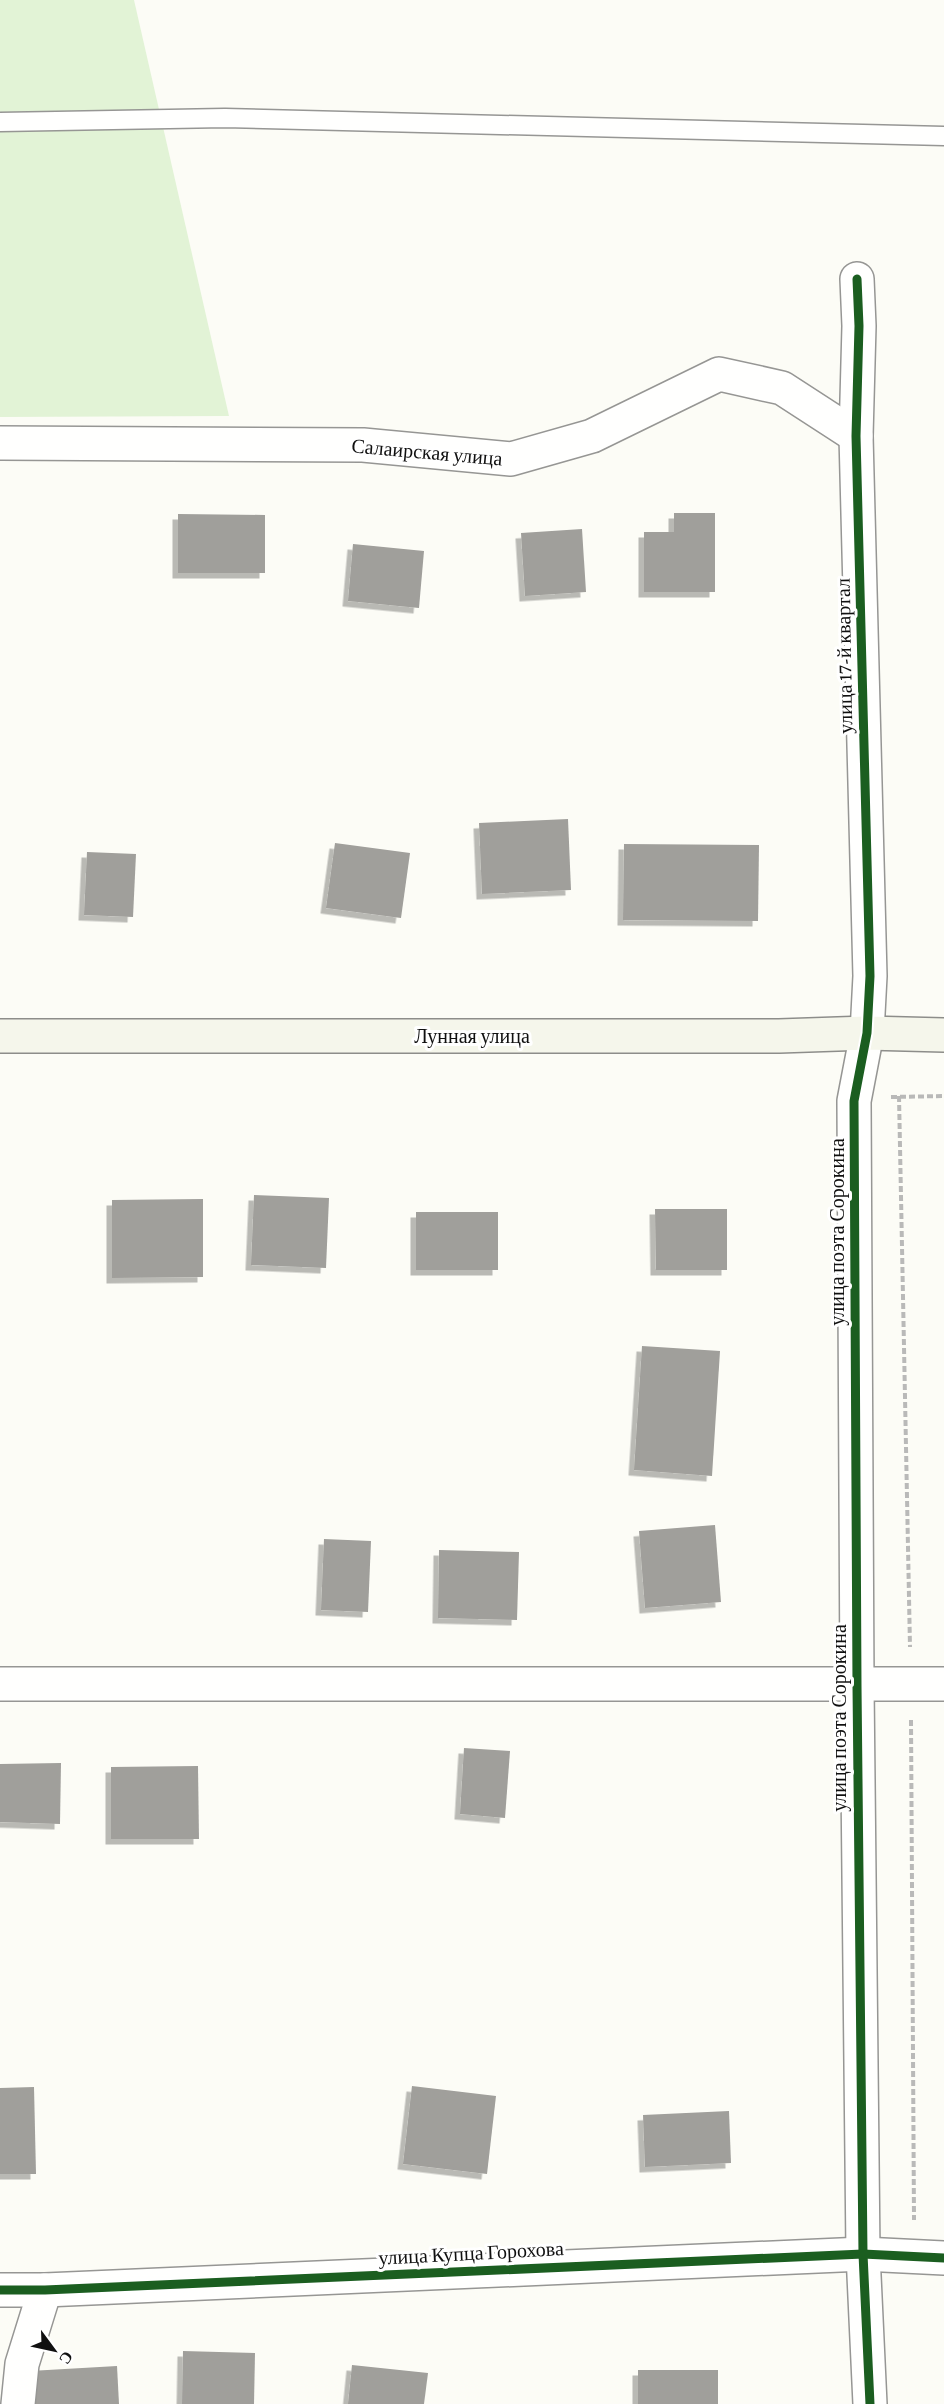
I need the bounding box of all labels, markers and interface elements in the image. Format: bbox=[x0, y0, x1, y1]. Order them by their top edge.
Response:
street label: Салаирская улица bbox=[351, 434, 504, 471]
street label: улица 17-й квартал bbox=[832, 578, 857, 734]
street label: Лунная улица bbox=[414, 1025, 530, 1048]
street label: улица поэта Сорокина bbox=[826, 1138, 849, 1326]
street label: улица поэта Сорокина bbox=[828, 1624, 851, 1812]
street label: улица Купца Горохова bbox=[378, 2237, 564, 2270]
north arrow bbox=[24, 2320, 84, 2380]
text: С bbox=[56, 2348, 76, 2367]

